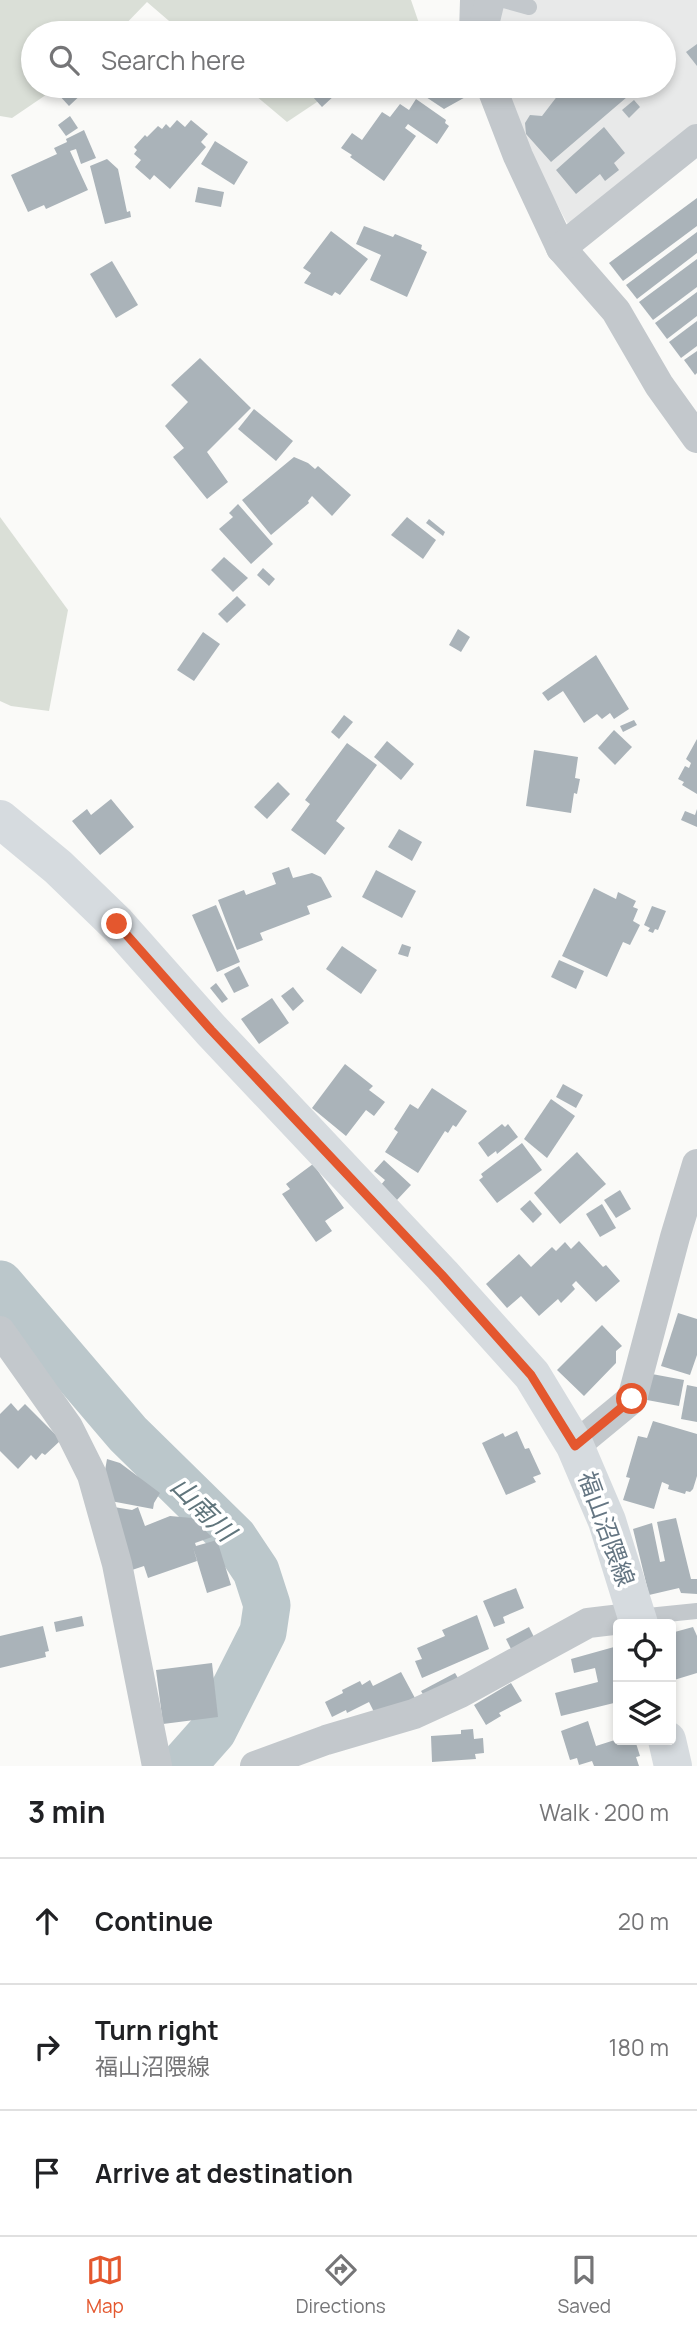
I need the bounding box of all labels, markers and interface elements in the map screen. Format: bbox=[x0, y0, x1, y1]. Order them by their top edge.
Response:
search box bbox=[21, 21, 676, 98]
icon: search bbox=[45, 41, 83, 79]
text: Search here bbox=[101, 42, 246, 78]
route end bbox=[101, 908, 132, 939]
route start bbox=[616, 1383, 647, 1414]
street label: 福山沼隈線 bbox=[571, 1466, 643, 1591]
water label: 山南川 bbox=[163, 1468, 246, 1551]
map controls bbox=[613, 1619, 676, 1745]
button: locate bbox=[613, 1619, 676, 1682]
button: layers bbox=[613, 1682, 676, 1745]
text: 3 min bbox=[28, 1791, 106, 1832]
text: Walk · 200 m bbox=[539, 1796, 669, 1828]
icon: ahead bbox=[28, 1902, 66, 1940]
text: Continue bbox=[95, 1903, 213, 1939]
text: 20 m bbox=[618, 1905, 669, 1937]
text: Turn right bbox=[95, 2012, 219, 2048]
icon: right bbox=[28, 2028, 66, 2066]
text: 180 m bbox=[609, 2031, 669, 2063]
text: 福山沼隈線 bbox=[95, 2050, 210, 2082]
icon: arrive bbox=[28, 2154, 66, 2192]
text: Arrive at destination bbox=[95, 2155, 353, 2191]
tab: Map bbox=[86, 2251, 124, 2319]
tab: Directions bbox=[296, 2251, 386, 2319]
tab: Saved bbox=[558, 2251, 611, 2319]

